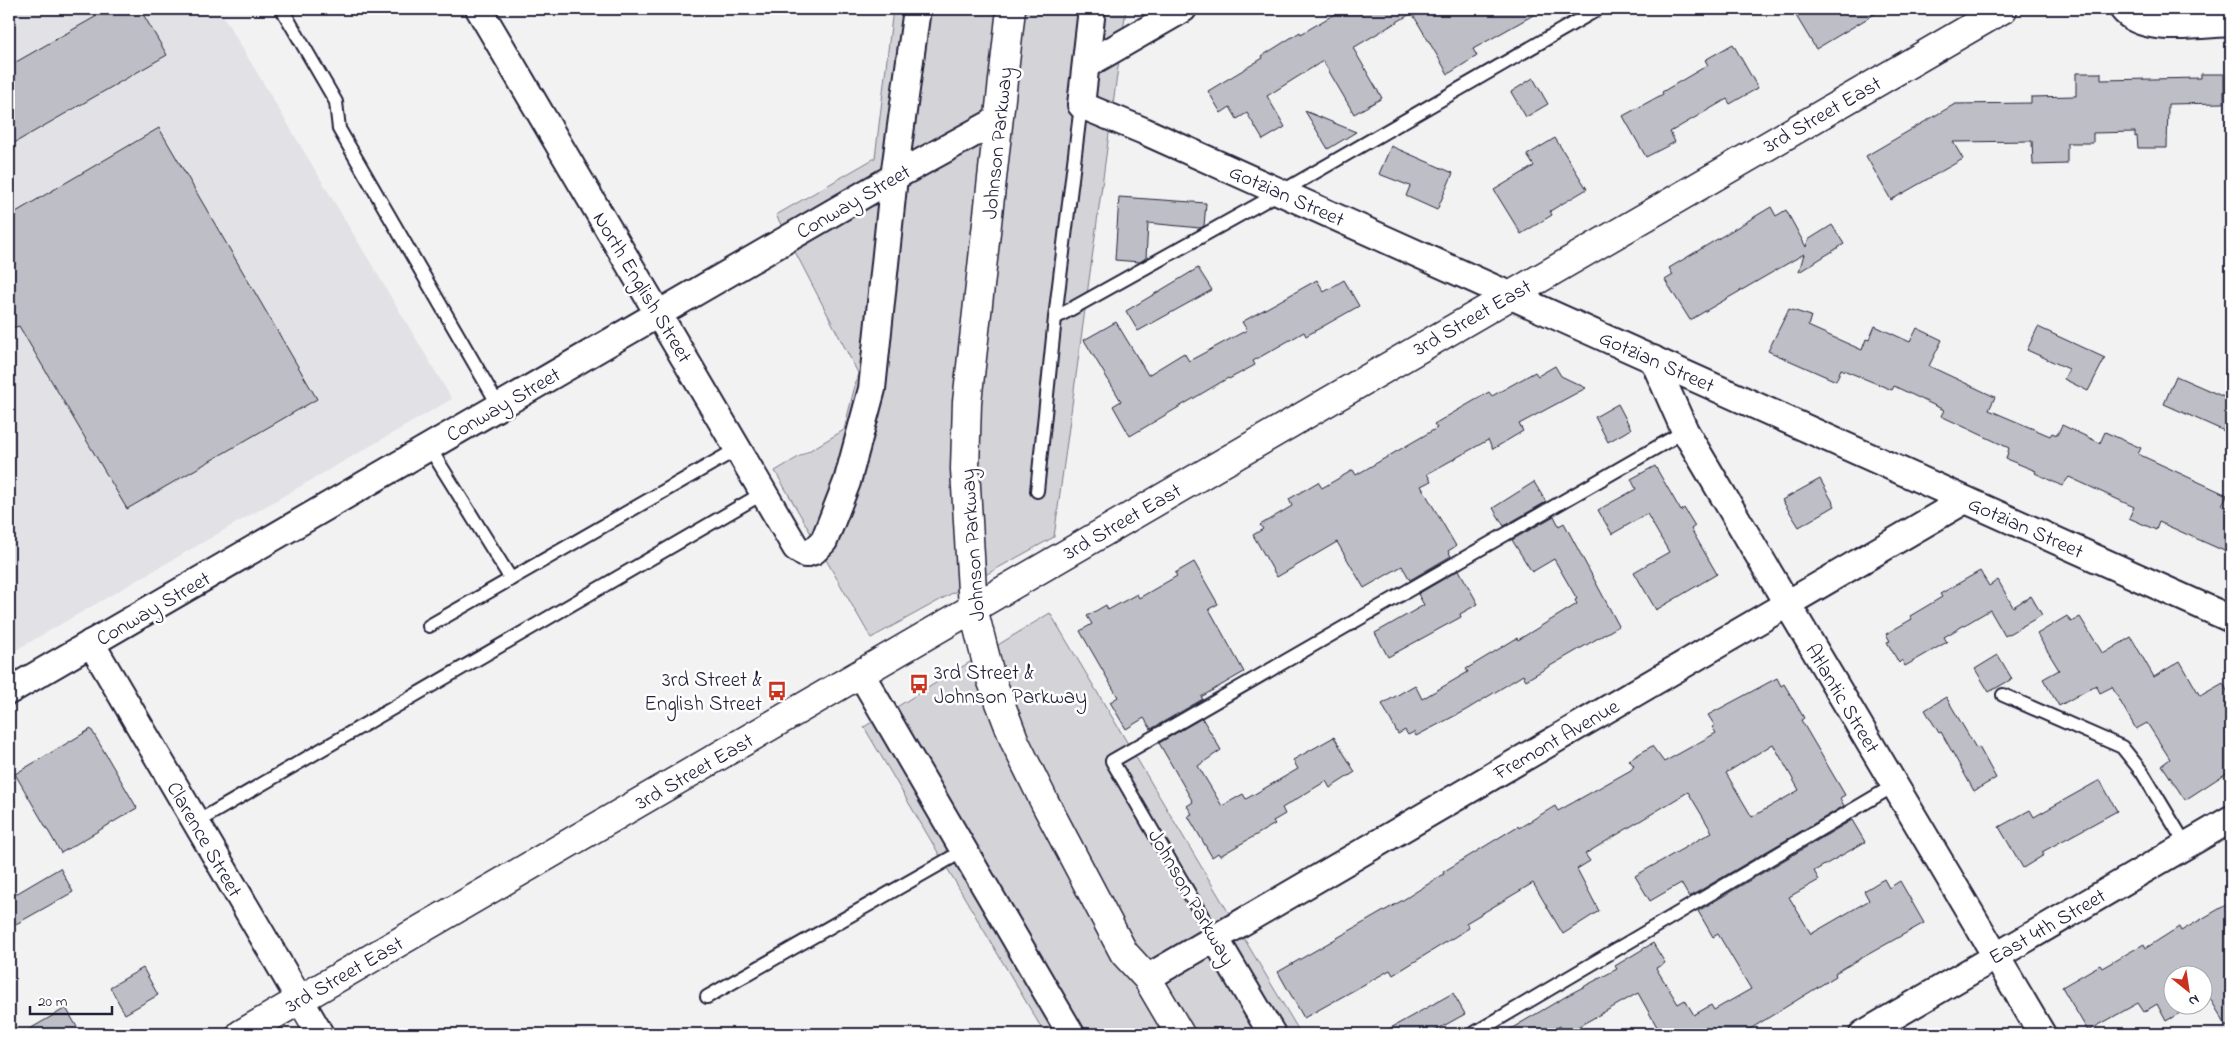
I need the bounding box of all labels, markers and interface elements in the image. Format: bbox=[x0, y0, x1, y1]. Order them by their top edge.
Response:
street label: Johnson Parkway bbox=[976, 66, 1024, 221]
street label: 3rd Street East bbox=[1758, 70, 1888, 162]
street label: Conway Street bbox=[791, 158, 918, 249]
street label: Gotzian Street bbox=[1224, 158, 1349, 236]
street label: North English Street bbox=[582, 207, 698, 370]
street label: 3rd Street East bbox=[1408, 273, 1538, 365]
street label: Gotzian Street bbox=[1594, 324, 1719, 402]
street label: Conway Street bbox=[441, 361, 568, 452]
street label: Johnson Parkway bbox=[954, 467, 996, 622]
street label: 3rd Street East bbox=[1058, 477, 1188, 569]
street label: Gotzian Street bbox=[1963, 490, 2088, 568]
street label: Conway Street bbox=[91, 565, 218, 656]
street label: Atlantic Street bbox=[1797, 638, 1886, 760]
place label: 3rd Street & Johnson Parkway bbox=[934, 659, 1087, 715]
place label: 3rd Street & English Street bbox=[644, 666, 762, 722]
bus stop icon: 3rd Street & Johnson Parkway bbox=[908, 673, 930, 695]
bus stop icon: 3rd Street & English Street bbox=[766, 680, 788, 702]
street label: Fremont Avenue bbox=[1488, 692, 1626, 789]
street label: 3rd Street East bbox=[630, 727, 760, 819]
street label: Clarence Street bbox=[158, 776, 249, 904]
street label: Johnson Parkway bbox=[1137, 824, 1241, 973]
street label: East 4th Street bbox=[1984, 882, 2112, 973]
street label: 3rd Street East bbox=[280, 930, 410, 1022]
north arrow bbox=[2162, 966, 2212, 1016]
scale bar bbox=[30, 983, 112, 1015]
text: N bbox=[2184, 989, 2203, 1011]
text: 20 m bbox=[38, 991, 68, 1013]

